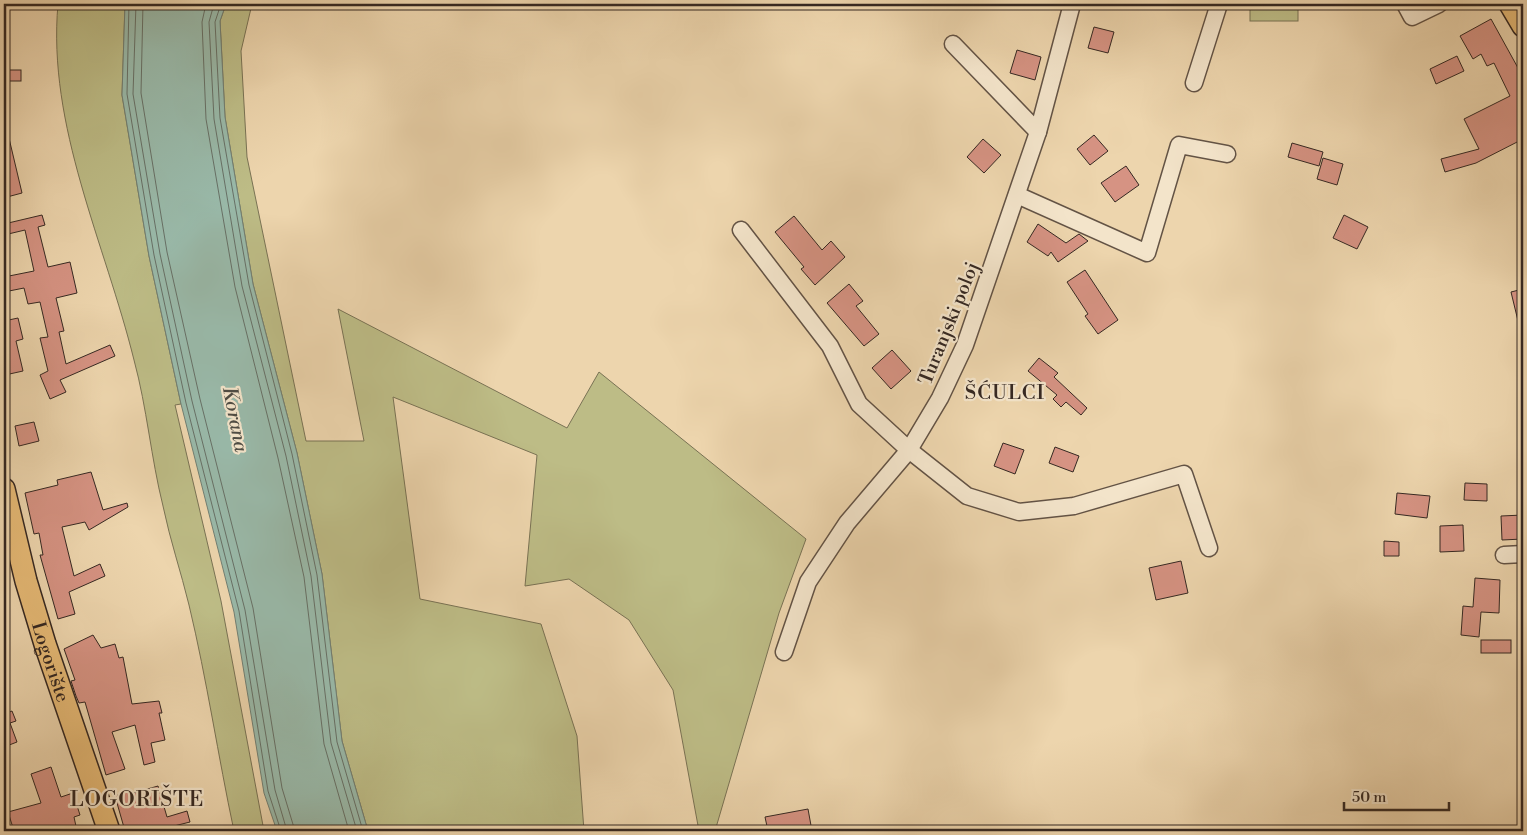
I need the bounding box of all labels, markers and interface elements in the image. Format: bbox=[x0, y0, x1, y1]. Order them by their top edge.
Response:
street label: Turanjski poloj bbox=[913, 258, 985, 388]
district label: ŠĆULCI bbox=[965, 380, 1045, 406]
water label: Korana bbox=[216, 384, 253, 455]
street label: Logorište bbox=[26, 619, 75, 705]
scale bar bbox=[1344, 780, 1450, 812]
district label: LOGORIŠTE bbox=[70, 784, 204, 813]
text: 50 m bbox=[1352, 788, 1386, 807]

